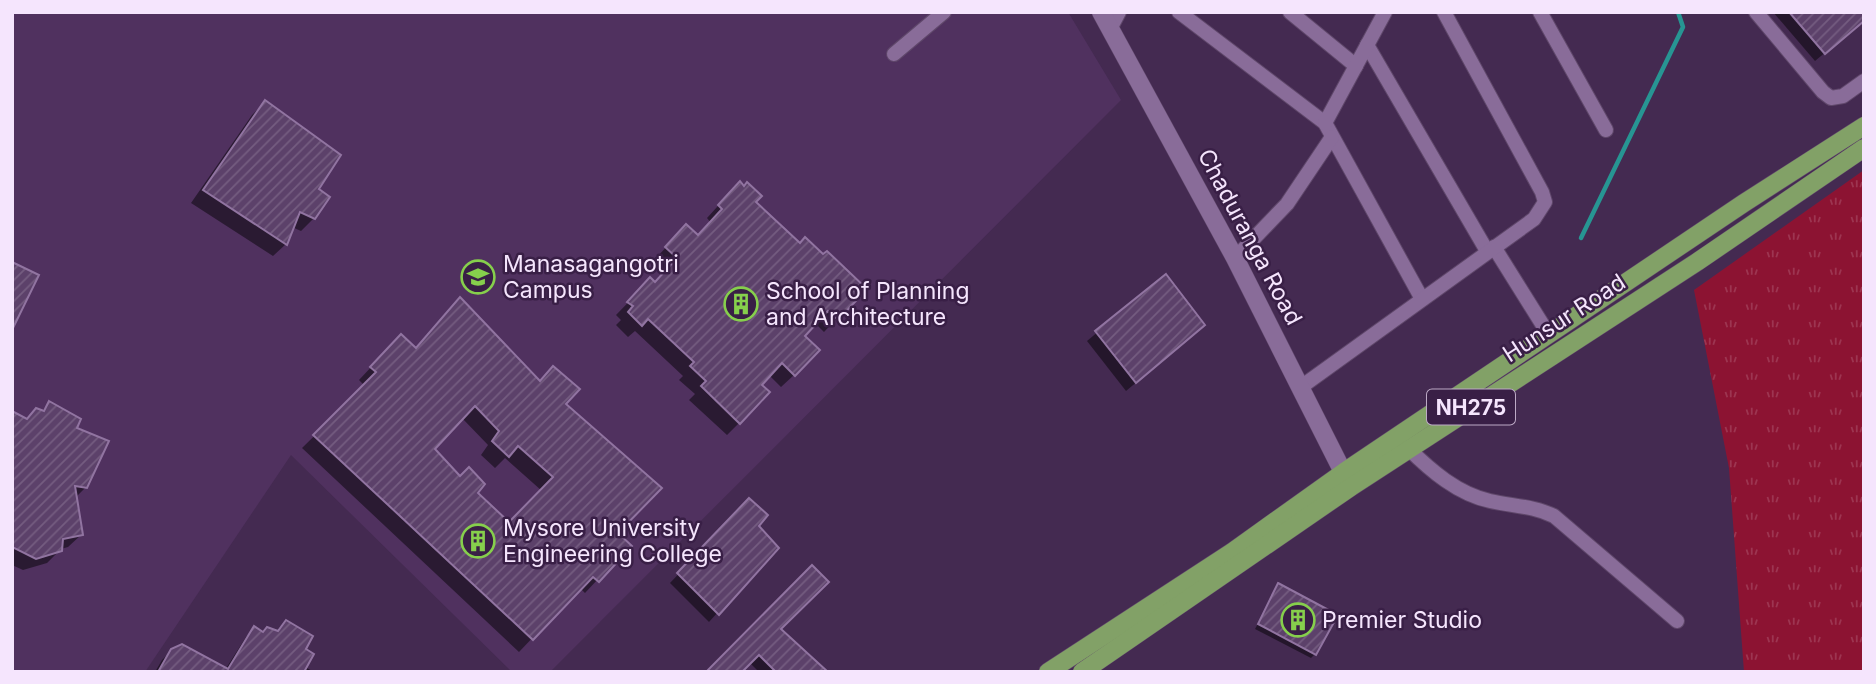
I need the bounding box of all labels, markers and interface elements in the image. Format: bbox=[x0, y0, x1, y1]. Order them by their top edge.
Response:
street label: Chaduranga Road bbox=[1192, 144, 1308, 330]
place label: Manasagangotri Campus bbox=[503, 250, 679, 304]
school or university icon: Manasagangotri Campus bbox=[459, 258, 497, 296]
street label: Hunsur Road bbox=[1497, 268, 1631, 368]
place label: School of Planning and Architecture bbox=[766, 277, 970, 331]
building icon: School of Planning and Architecture bbox=[722, 285, 760, 323]
road number: NH275 bbox=[1427, 390, 1515, 424]
place label: Mysore University Engineering College bbox=[503, 514, 722, 568]
building icon: Mysore University Engineering College bbox=[459, 522, 497, 560]
building icon: Premier Studio bbox=[1279, 601, 1317, 639]
place label: Premier Studio bbox=[1322, 606, 1482, 634]

